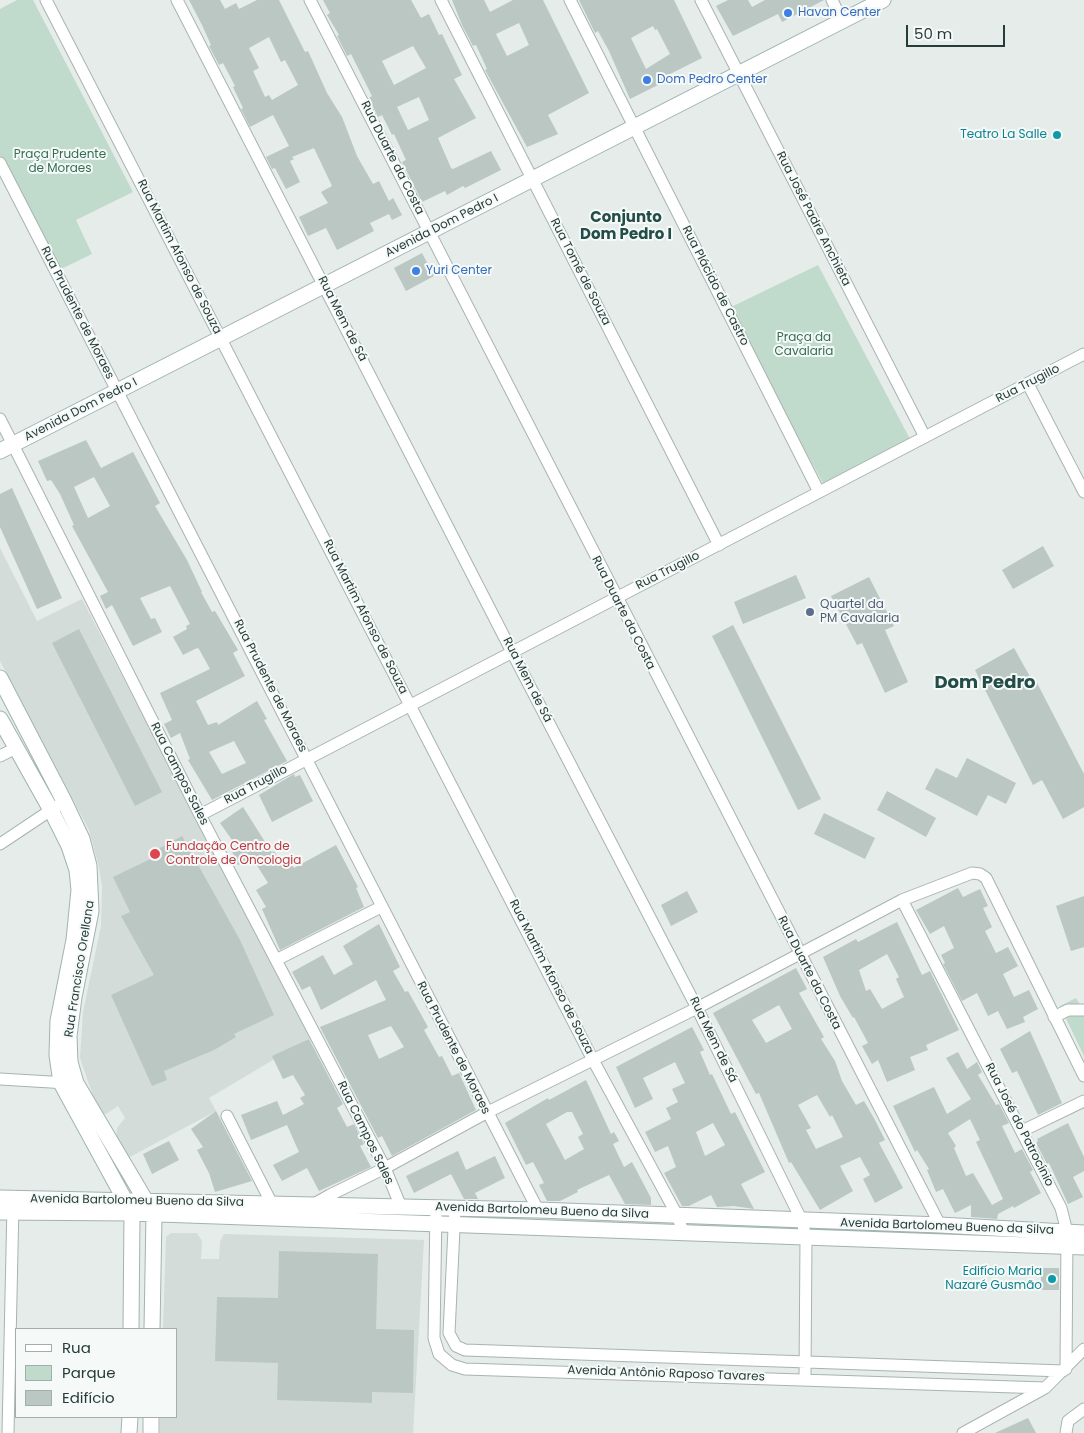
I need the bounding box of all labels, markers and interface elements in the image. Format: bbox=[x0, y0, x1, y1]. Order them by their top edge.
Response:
place label: Havan Center bbox=[798, 6, 881, 20]
marker: Havan Center bbox=[782, 7, 794, 19]
scale bar bbox=[909, 15, 1008, 47]
text: 50 m bbox=[914, 23, 952, 44]
place label: Dom Pedro Center bbox=[657, 73, 767, 87]
marker: Dom Pedro Center bbox=[641, 74, 653, 86]
street label: Rua Duarte da Costa bbox=[357, 99, 427, 217]
place label: Teatro La Salle bbox=[960, 128, 1047, 142]
marker: Teatro La Salle bbox=[1051, 129, 1063, 141]
park label: Praça Prudente de Moraes bbox=[14, 148, 106, 176]
street label: Rua José Padre Anchieta bbox=[773, 149, 853, 289]
street label: Rua Martim Afonso de Souza bbox=[134, 177, 224, 337]
street label: Avenida Dom Pedro I bbox=[383, 191, 501, 261]
district label: Conjunto Dom Pedro I bbox=[580, 209, 672, 244]
street label: Rua Tomé de Souza bbox=[547, 216, 613, 328]
street label: Rua Plácido de Castro bbox=[679, 224, 751, 348]
street label: Rua Prudente de Moraes bbox=[37, 244, 117, 382]
place label: Yuri Center bbox=[426, 264, 492, 278]
marker: Yuri Center bbox=[410, 265, 422, 277]
street label: Rua Mem de Sá bbox=[314, 274, 370, 364]
park label: Praça da Cavalaria bbox=[775, 331, 833, 359]
street label: Rua Trugillo bbox=[994, 362, 1062, 406]
street label: Avenida Dom Pedro I bbox=[22, 375, 140, 445]
street label: Rua Martim Afonso de Souza bbox=[320, 537, 410, 697]
street label: Rua Trugillo bbox=[634, 549, 702, 593]
street label: Rua Duarte da Costa bbox=[588, 554, 658, 672]
place label: Quartel da PM Cavalaria bbox=[820, 598, 899, 626]
marker: Quartel da PM Cavalaria bbox=[804, 606, 816, 618]
street label: Rua Prudente de Moraes bbox=[230, 617, 310, 755]
street label: Rua Mem de Sá bbox=[499, 635, 555, 725]
district label: Dom Pedro bbox=[934, 672, 1036, 694]
street label: Rua Campos Sales bbox=[147, 720, 211, 828]
street label: Rua Trugillo bbox=[222, 762, 290, 808]
place label: Fundação Centro de Controle de Oncologia bbox=[166, 840, 301, 868]
marker: Fundação Centro de Controle de Oncologia bbox=[148, 847, 162, 861]
street label: Rua Martim Afonso de Souza bbox=[506, 897, 596, 1057]
street label: Rua Francisco Orellana bbox=[62, 900, 98, 1038]
street label: Rua Duarte da Costa bbox=[774, 914, 844, 1032]
street label: Rua Prudente de Moraes bbox=[413, 979, 493, 1117]
street label: Rua Mem de Sá bbox=[686, 995, 740, 1085]
street label: Rua José do Patrocínio bbox=[982, 1061, 1056, 1189]
street label: Rua Campos Sales bbox=[334, 1079, 396, 1187]
street label: Avenida Bartolomeu Bueno da Silva bbox=[30, 1192, 244, 1210]
street label: Avenida Bartolomeu Bueno da Silva bbox=[435, 1200, 649, 1222]
street label: Avenida Bartolomeu Bueno da Silva bbox=[840, 1216, 1054, 1238]
place label: Edifício Maria Nazaré Gusmão bbox=[945, 1265, 1042, 1293]
marker: Edifício Maria Nazaré Gusmão bbox=[1046, 1273, 1058, 1285]
legend bbox=[15, 1328, 178, 1418]
text: Rua bbox=[62, 1337, 91, 1358]
text: Parque bbox=[62, 1362, 115, 1383]
street label: Avenida Antônio Raposo Tavares bbox=[567, 1363, 765, 1385]
text: Edifício bbox=[62, 1387, 115, 1408]

